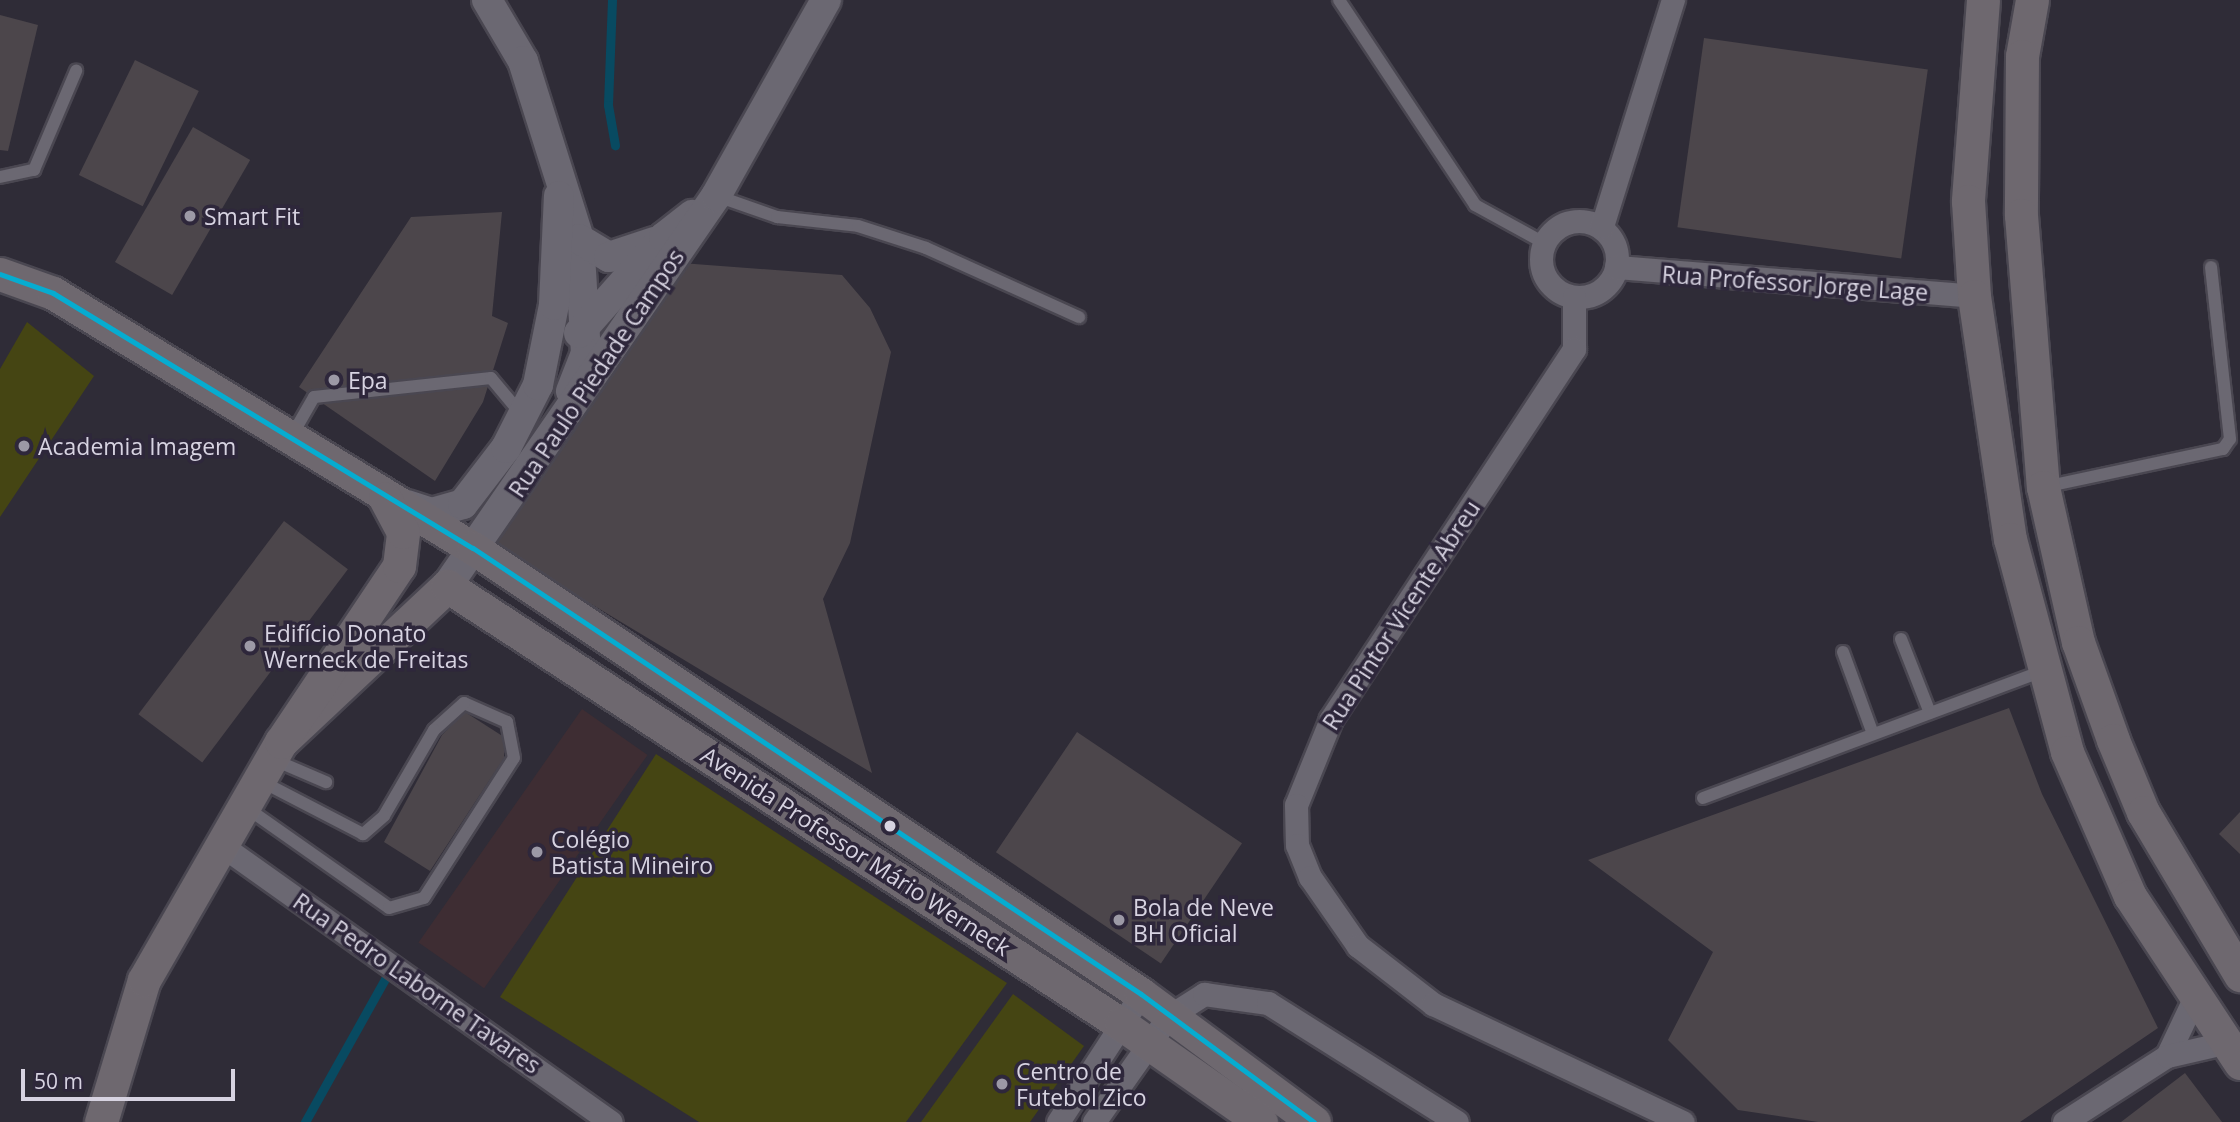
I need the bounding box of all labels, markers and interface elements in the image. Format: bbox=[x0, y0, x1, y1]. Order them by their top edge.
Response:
place label: Smart Fit bbox=[204, 202, 300, 230]
marker: Smart Fit bbox=[182, 208, 198, 224]
street label: Rua Paulo Piedade Campos bbox=[503, 244, 689, 502]
street label: Rua Professor Jorge Lage bbox=[1661, 260, 1929, 306]
place label: Epa bbox=[348, 366, 388, 394]
marker: Epa bbox=[326, 372, 342, 388]
place label: Academia Imagem bbox=[38, 432, 236, 460]
marker: Academia Imagem bbox=[16, 438, 32, 454]
street label: Rua Pintor Vicente Abreu bbox=[1316, 495, 1486, 735]
place label: Edifício Donato Werneck de Freitas bbox=[264, 619, 469, 673]
marker: Edifício Donato Werneck de Freitas bbox=[242, 638, 258, 654]
street label: Avenida Professor Mário Werneck bbox=[696, 741, 1016, 961]
unlabelled marker bbox=[883, 819, 897, 833]
place label: Colégio Batista Mineiro bbox=[551, 825, 713, 879]
marker: Colégio Batista Mineiro bbox=[529, 844, 545, 860]
street label: Rua Pedro Laborne Tavares bbox=[288, 887, 546, 1079]
place label: Bola de Neve BH Oficial bbox=[1133, 893, 1274, 947]
marker: Bola de Neve BH Oficial bbox=[1111, 912, 1127, 928]
scale bar bbox=[24, 1056, 238, 1100]
place label: Centro de Futebol Zico bbox=[1016, 1057, 1147, 1111]
text: 50 m bbox=[34, 1067, 83, 1095]
marker: Centro de Futebol Zico bbox=[994, 1076, 1010, 1092]

